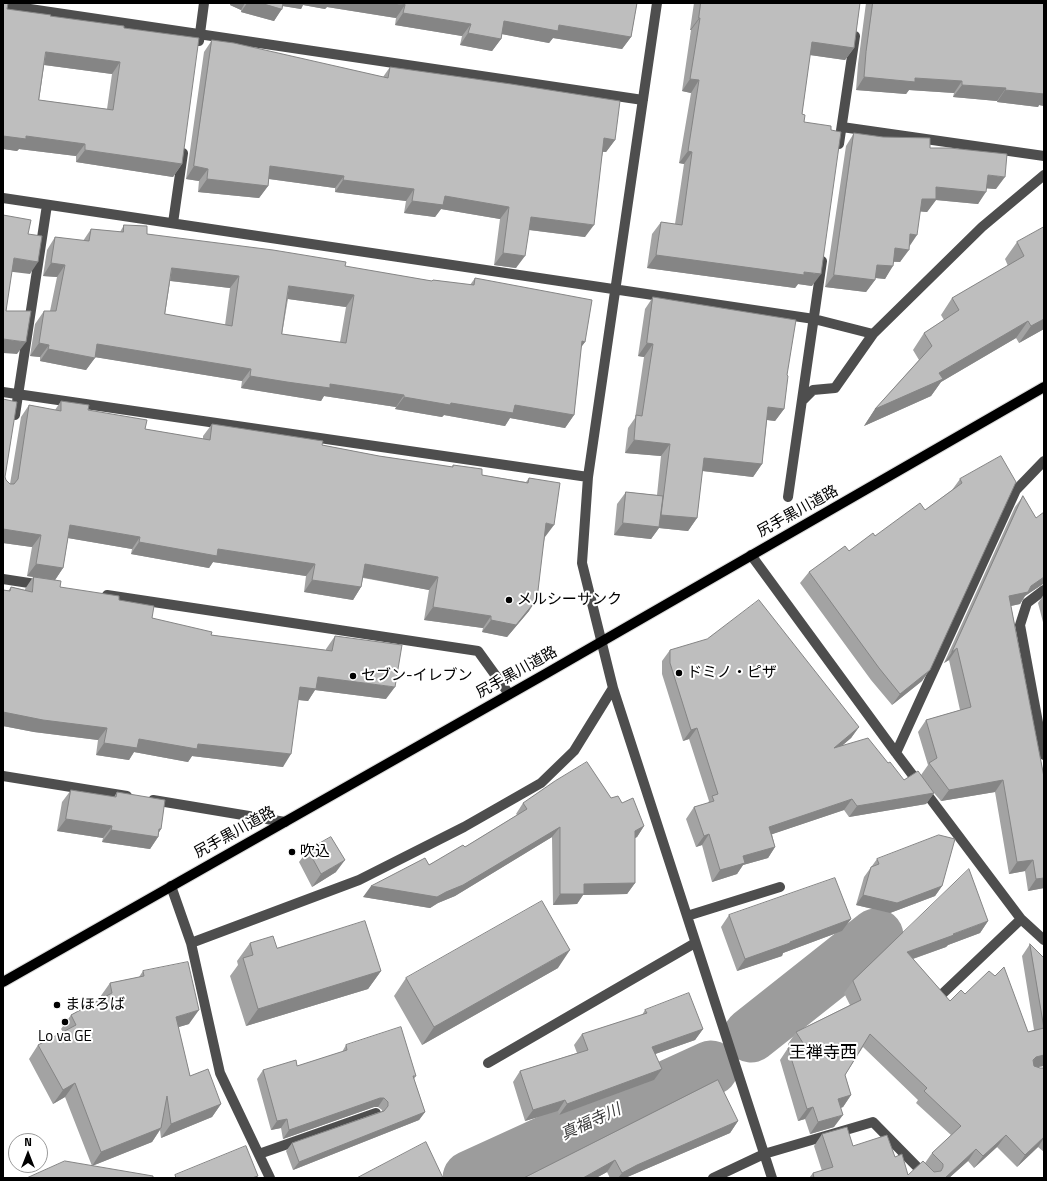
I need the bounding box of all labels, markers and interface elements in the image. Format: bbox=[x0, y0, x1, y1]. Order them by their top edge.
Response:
street label: 尻手黒川道路 bbox=[754, 482, 842, 542]
place label: メルシーサンク bbox=[517, 591, 622, 609]
marker: メルシーサンク bbox=[504, 595, 514, 605]
street label: 尻手黒川道路 bbox=[473, 643, 561, 703]
place label: ドミノ・ピザ bbox=[687, 664, 777, 682]
place label: セブン-イレブン bbox=[361, 667, 473, 685]
marker: ドミノ・ピザ bbox=[674, 668, 684, 678]
marker: セブン-イレブン bbox=[348, 671, 358, 681]
street label: 尻手黒川道路 bbox=[191, 803, 279, 863]
place label: 吹込 bbox=[300, 843, 330, 861]
marker: 吹込 bbox=[287, 847, 297, 857]
place label: まほろば bbox=[65, 996, 125, 1014]
marker: まほろば bbox=[52, 1000, 62, 1010]
marker: Lo va GE bbox=[60, 1017, 70, 1027]
place label: Lo va GE bbox=[38, 1028, 92, 1046]
district label: 王禅寺西 bbox=[789, 1044, 857, 1064]
water label: 真福寺川 bbox=[558, 1101, 624, 1145]
north arrow bbox=[8, 1133, 48, 1173]
text: N bbox=[24, 1134, 32, 1150]

